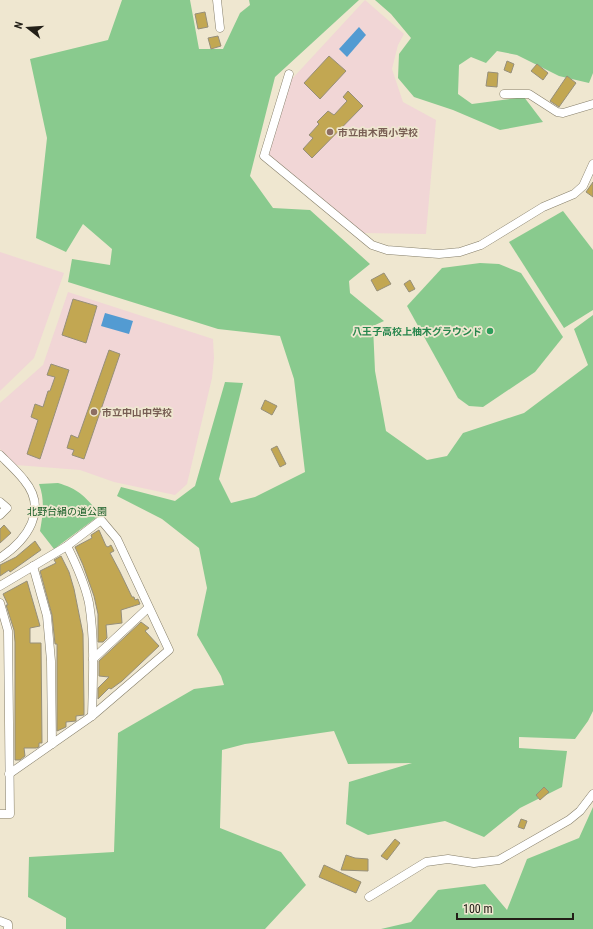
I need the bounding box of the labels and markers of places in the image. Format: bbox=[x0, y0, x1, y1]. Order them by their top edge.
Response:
marker: 市立由木西小学校 bbox=[325, 127, 335, 137]
place label: 市立由木西小学校 bbox=[338, 127, 418, 138]
place label: 八王子高校上柚木グラウンド bbox=[352, 326, 482, 337]
marker: 八王子高校上柚木グラウンド bbox=[485, 326, 495, 336]
marker: 市立中山中学校 bbox=[89, 407, 99, 417]
place label: 市立中山中学校 bbox=[102, 407, 172, 418]

